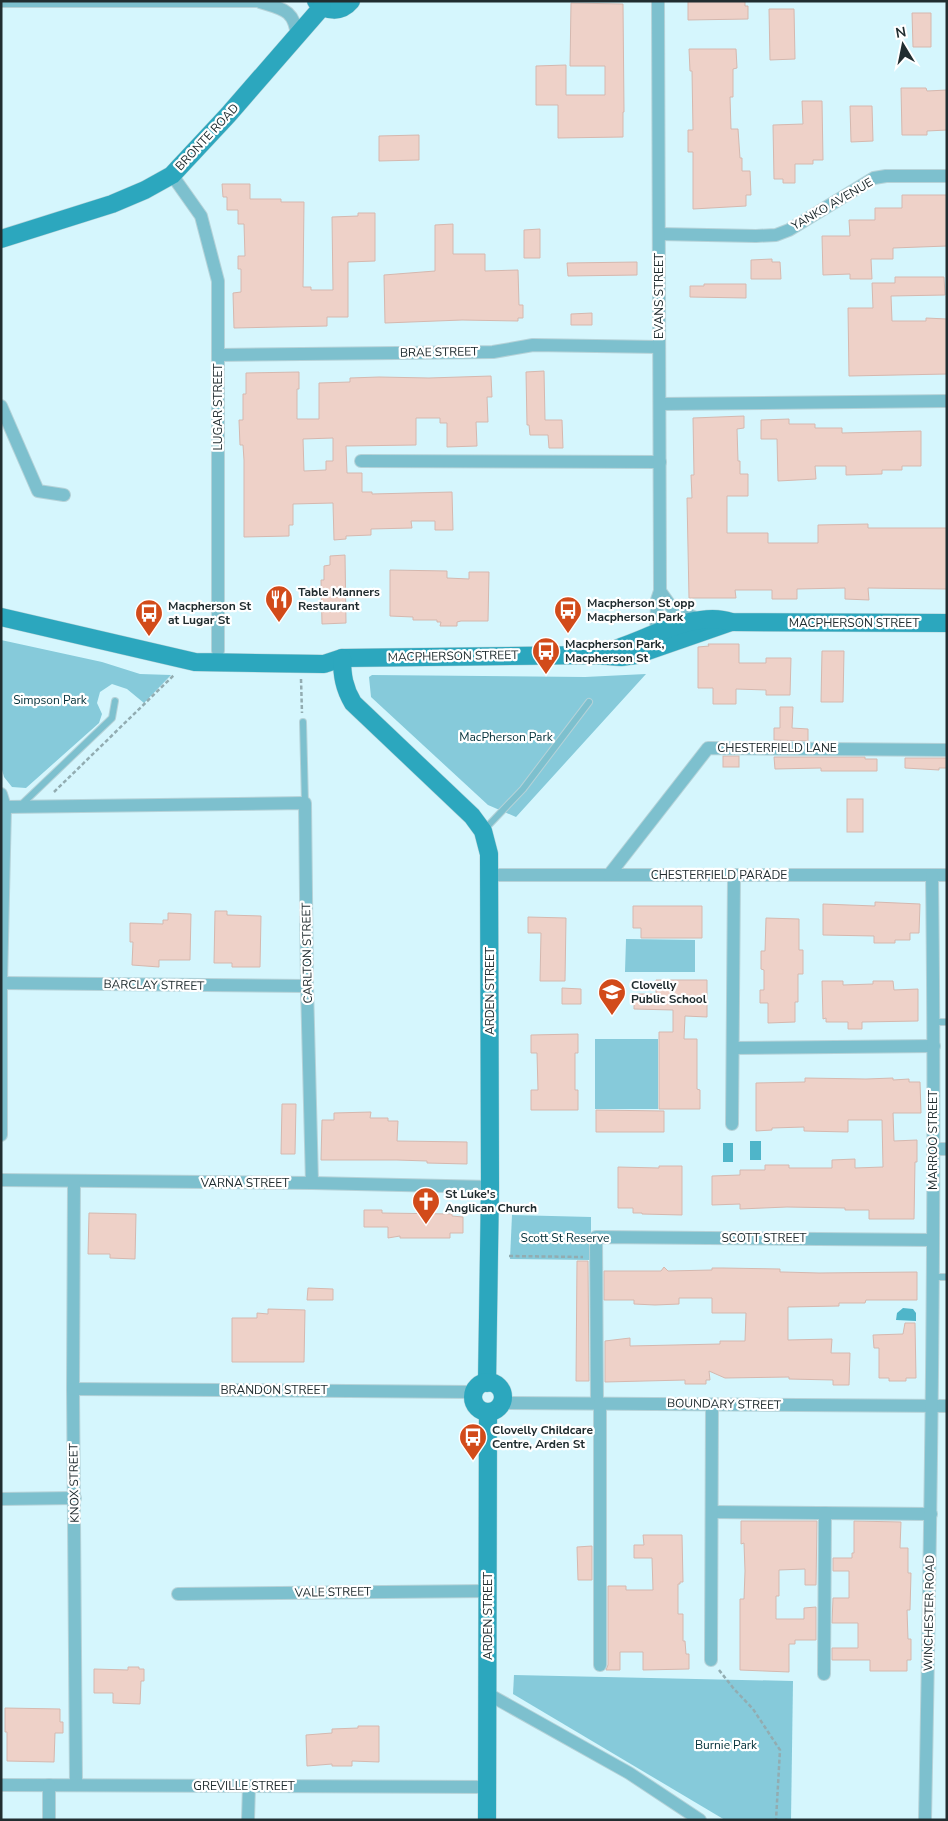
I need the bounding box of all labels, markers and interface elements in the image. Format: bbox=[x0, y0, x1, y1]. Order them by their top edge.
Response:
north arrow bbox=[878, 20, 928, 70]
text: N bbox=[894, 22, 908, 43]
street label: BRONTE ROAD bbox=[172, 100, 242, 174]
street label: YANKO AVENUE bbox=[788, 174, 876, 234]
street label: EVANS STREET bbox=[651, 252, 667, 339]
street label: BRAE STREET bbox=[400, 343, 479, 361]
street label: LUGAR STREET bbox=[210, 363, 226, 451]
restaurant icon: Table Manners Restaurant bbox=[264, 584, 294, 623]
place label: Table Manners Restaurant bbox=[298, 584, 380, 614]
bus stop icon: Macpherson St opp Macpherson Park bbox=[553, 595, 583, 634]
place label: Macpherson St opp Macpherson Park bbox=[587, 595, 695, 625]
bus stop icon: Macpherson St at Lugar St bbox=[134, 598, 164, 637]
place label: Macpherson St at Lugar St bbox=[168, 598, 252, 628]
street label: MACPHERSON STREET bbox=[789, 615, 920, 631]
bus stop icon: Macpherson Park, Macpherson St bbox=[531, 636, 561, 675]
place label: Macpherson Park, Macpherson St bbox=[565, 636, 664, 666]
street label: MACPHERSON STREET bbox=[387, 647, 519, 665]
park label: Simpson Park bbox=[13, 692, 88, 708]
park label: MacPherson Park bbox=[459, 729, 554, 745]
street label: CHESTERFIELD LANE bbox=[717, 740, 837, 756]
street label: CHESTERFIELD PARADE bbox=[651, 867, 787, 883]
street label: CARLTON STREET bbox=[298, 902, 316, 1004]
street label: ARDEN STREET bbox=[482, 946, 498, 1035]
street label: BARCLAY STREET bbox=[103, 976, 205, 994]
school or university icon: Clovelly Public School bbox=[597, 977, 627, 1016]
place label: Clovelly Public School bbox=[631, 977, 707, 1007]
street label: MARROO STREET bbox=[925, 1089, 941, 1190]
street label: VARNA STREET bbox=[200, 1175, 290, 1191]
church icon: St Luke's Anglican Church bbox=[411, 1186, 441, 1225]
place label: St Luke's Anglican Church bbox=[445, 1186, 537, 1216]
park label: Scott St Reserve bbox=[521, 1230, 609, 1246]
street label: SCOTT STREET bbox=[721, 1230, 807, 1246]
street label: BRANDON STREET bbox=[220, 1382, 328, 1398]
street label: BOUNDARY STREET bbox=[667, 1395, 782, 1413]
bus stop icon: Clovelly Childcare Centre, Arden St bbox=[458, 1422, 488, 1461]
place label: Clovelly Childcare Centre, Arden St bbox=[492, 1422, 593, 1452]
street label: KNOX STREET bbox=[65, 1442, 83, 1523]
street label: WINCHESTER ROAD bbox=[920, 1555, 938, 1671]
street label: ARDEN STREET bbox=[480, 1571, 496, 1660]
street label: VALE STREET bbox=[294, 1583, 372, 1601]
park label: Burnie Park bbox=[695, 1737, 758, 1753]
street label: GREVILLE STREET bbox=[193, 1778, 296, 1794]

